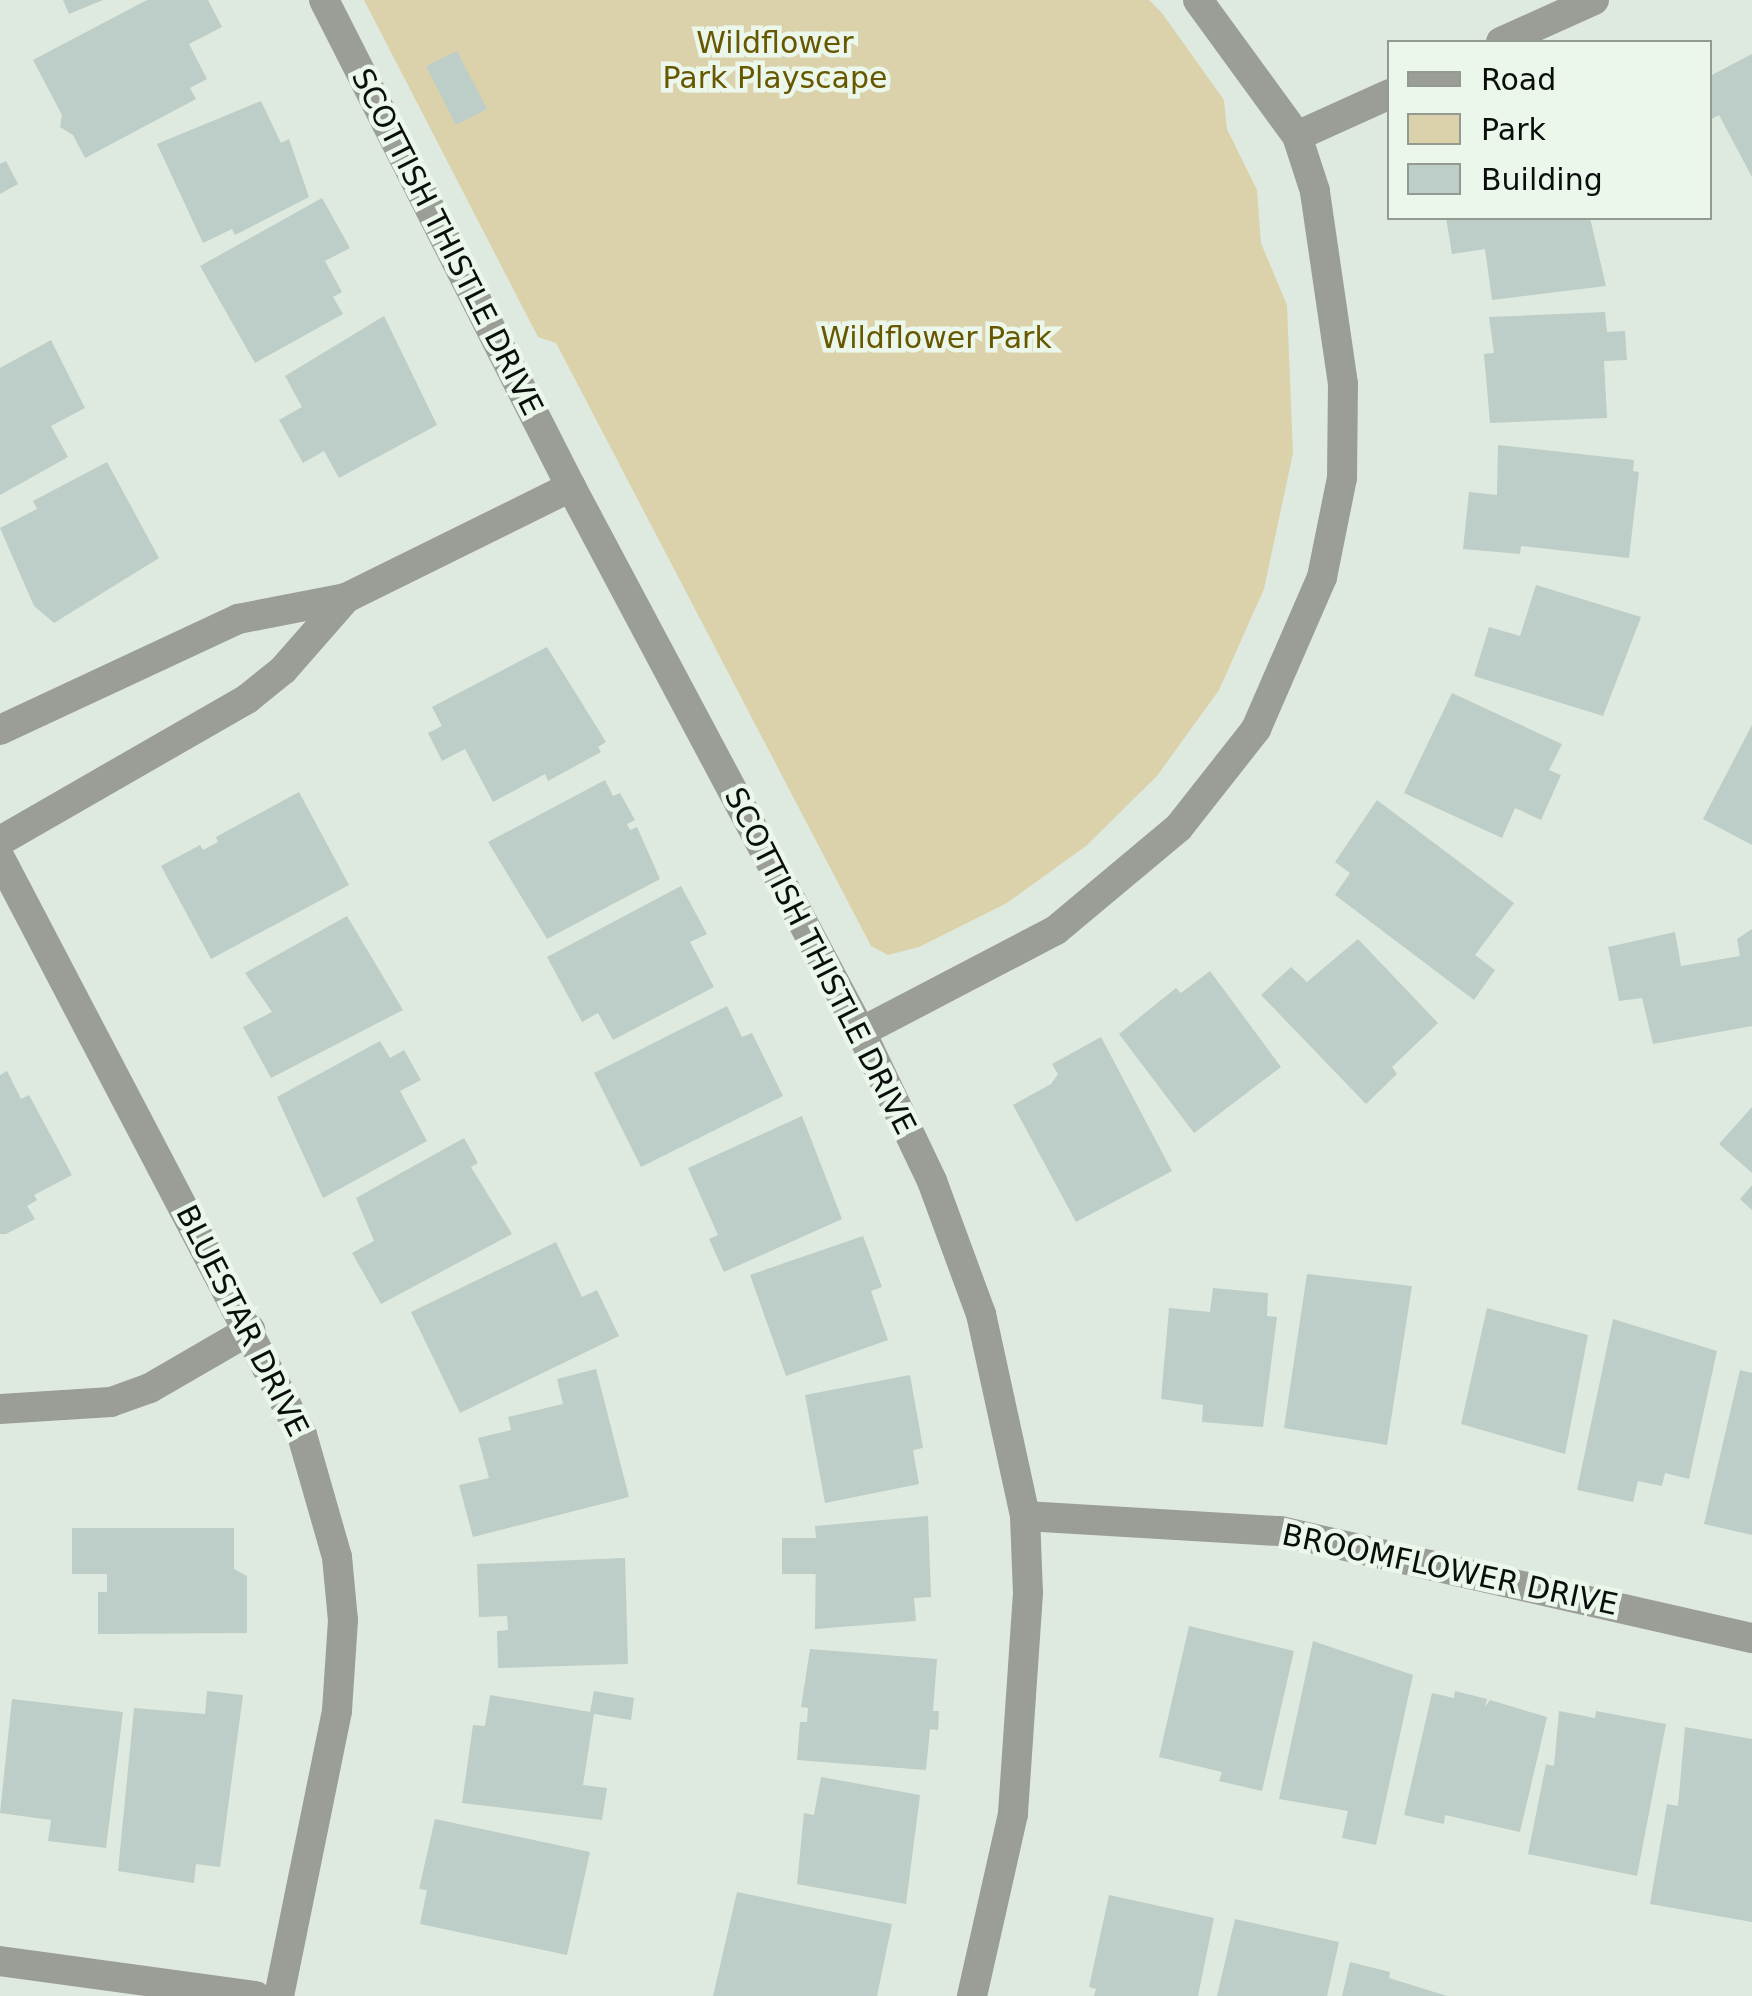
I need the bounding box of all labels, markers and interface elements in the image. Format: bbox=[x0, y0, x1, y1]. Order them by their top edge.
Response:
park label: Wildflower Park Playscape bbox=[663, 25, 887, 96]
legend bbox=[1387, 40, 1712, 220]
text: Road bbox=[1481, 62, 1556, 97]
street label: SCOTTISH THISTLE DRIVE bbox=[344, 63, 550, 421]
text: Park bbox=[1481, 112, 1546, 147]
text: Building bbox=[1481, 162, 1603, 197]
park label: Wildflower Park bbox=[820, 320, 1052, 356]
street label: SCOTTISH THISTLE DRIVE bbox=[717, 782, 923, 1140]
street label: BLUESTAR DRIVE bbox=[168, 1199, 316, 1443]
street label: BROOMFLOWER DRIVE bbox=[1279, 1517, 1621, 1623]

